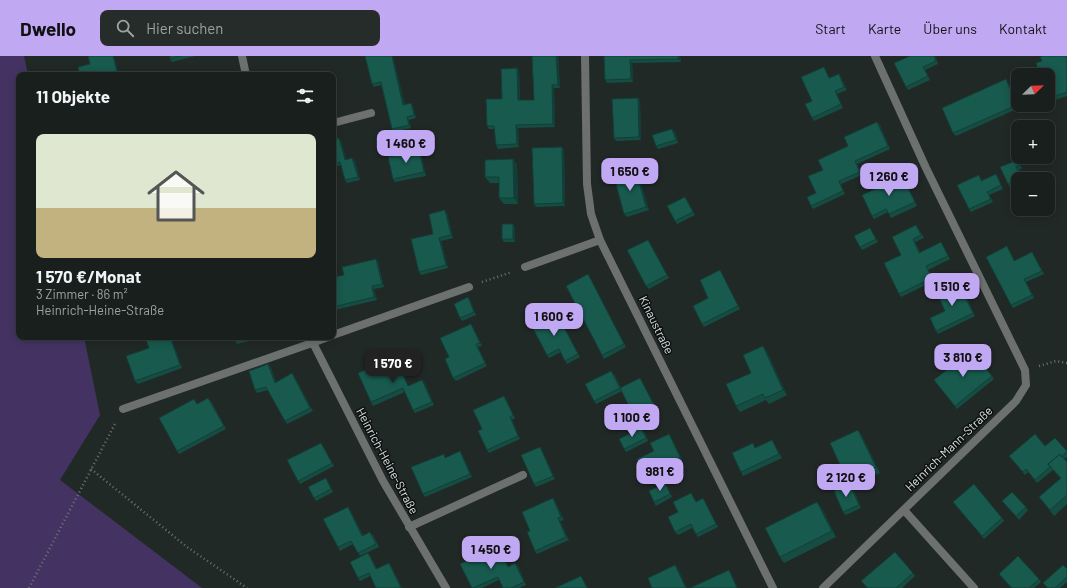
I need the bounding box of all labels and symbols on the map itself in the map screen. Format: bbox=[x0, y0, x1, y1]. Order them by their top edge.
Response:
north arrow bbox=[1011, 68, 1055, 112]
pin: 1 460 € bbox=[369, 130, 443, 164]
pin: 1 650 € bbox=[593, 158, 667, 192]
pin: 1 260 € bbox=[852, 163, 926, 197]
pin: 1 510 € bbox=[915, 273, 989, 307]
street label: Kinaustraße bbox=[637, 293, 677, 356]
pin: 1 600 € bbox=[517, 303, 591, 337]
pin: 3 810 € bbox=[926, 344, 1000, 378]
pin: 1 570 € bbox=[356, 350, 430, 384]
street label: Heinrich-Mann-Straße bbox=[902, 403, 995, 494]
pin: 1 100 € bbox=[595, 404, 669, 438]
street label: Heinrich-Heine-Straße bbox=[354, 405, 422, 516]
pin: 981 € bbox=[632, 458, 688, 492]
pin: 2 120 € bbox=[809, 464, 883, 498]
pin: 1 450 € bbox=[454, 536, 528, 570]

